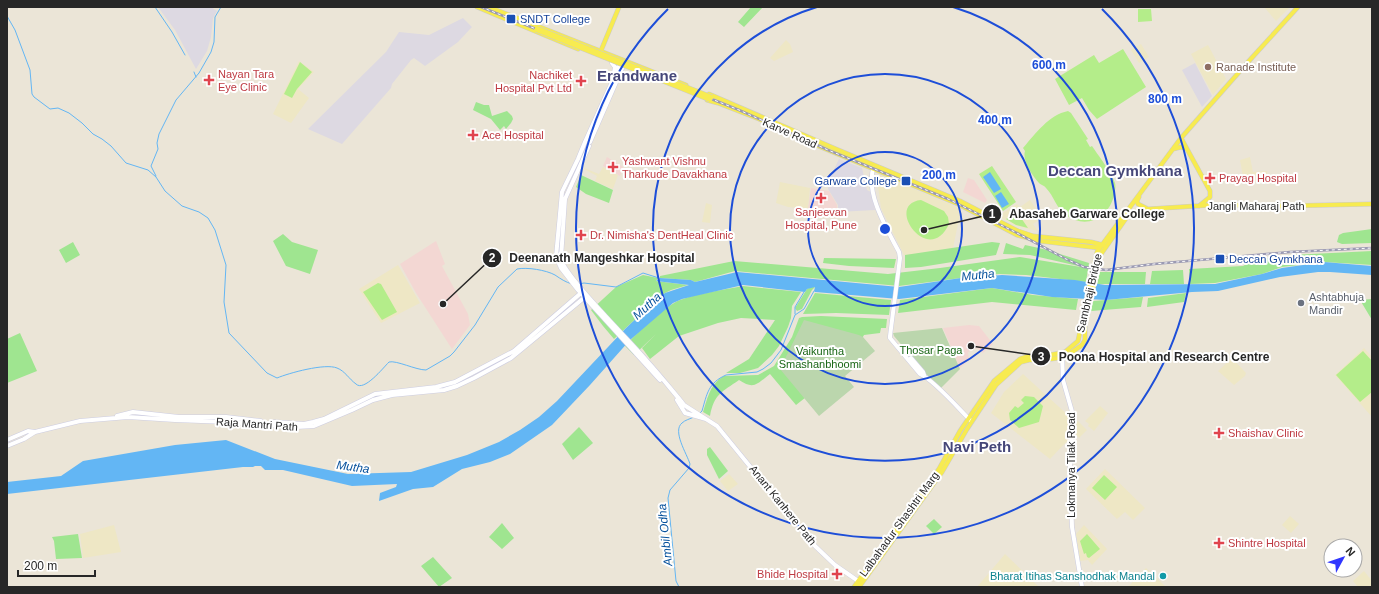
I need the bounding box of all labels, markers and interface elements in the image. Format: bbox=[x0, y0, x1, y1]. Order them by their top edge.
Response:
marker: SNDT College bbox=[505, 13, 517, 25]
place label: SNDT College bbox=[520, 13, 590, 25]
text: 600 m bbox=[1032, 58, 1066, 72]
place label: Ranade Institute bbox=[1216, 61, 1296, 73]
marker: Ranade Institute bbox=[1203, 62, 1213, 72]
district label: Erandwane bbox=[597, 67, 677, 84]
place label: Nayan Tara Eye Clinic bbox=[218, 68, 275, 93]
place label: Nachiket Hospital Pvt Ltd bbox=[495, 69, 572, 94]
marker: Nayan Tara Eye Clinic bbox=[203, 74, 215, 86]
marker: Nachiket Hospital Pvt Ltd bbox=[575, 75, 587, 87]
text: 800 m bbox=[1148, 92, 1182, 106]
text: 400 m bbox=[978, 113, 1012, 127]
street label: Karve Road bbox=[761, 116, 819, 150]
marker: Ace Hospital bbox=[467, 129, 479, 141]
place label: Ace Hospital bbox=[482, 129, 544, 141]
place label: Yashwant Vishnu Tharkude Davakhana bbox=[622, 155, 728, 180]
marker: Yashwant Vishnu Tharkude Davakhana bbox=[607, 161, 619, 173]
district label: Deccan Gymkhana bbox=[1048, 162, 1183, 179]
text: 200 m bbox=[922, 168, 956, 182]
marker: Prayag Hospital bbox=[1204, 172, 1216, 184]
place label: Prayag Hospital bbox=[1219, 172, 1297, 184]
place label: Garware College bbox=[814, 175, 897, 187]
marker: Garware College bbox=[900, 175, 912, 187]
marker: Sanjeevan Hospital, Pune bbox=[815, 192, 827, 204]
street label: Jangli Maharaj Path bbox=[1207, 200, 1305, 212]
callout: Abasaheb Garware College bbox=[982, 202, 1173, 226]
place label: Sanjeevan Hospital, Pune bbox=[785, 206, 857, 231]
text: 1 bbox=[989, 207, 996, 221]
text: Abasaheb Garware College bbox=[1009, 207, 1165, 221]
centre of rings bbox=[878, 222, 892, 236]
marker: Dr. Nimisha's DentHeal Clinic bbox=[575, 229, 587, 241]
place label: Dr. Nimisha's DentHeal Clinic bbox=[590, 229, 734, 241]
callout: Deenanath Mangeshkar Hospital bbox=[482, 246, 703, 270]
text: 2 bbox=[489, 251, 496, 265]
text: Deenanath Mangeshkar Hospital bbox=[509, 251, 695, 265]
street label: Sambhaji Bridge bbox=[1074, 252, 1104, 334]
marker: Deccan Gymkhana bbox=[1214, 253, 1226, 265]
place label: Deccan Gymkhana bbox=[1229, 253, 1323, 265]
water label: Mutha bbox=[961, 266, 996, 284]
water label: Mutha bbox=[630, 289, 664, 322]
place label: Ashtabhuja Mandir bbox=[1309, 291, 1365, 316]
marker: Ashtabhuja Mandir bbox=[1296, 298, 1306, 308]
park label: Thosar Paga bbox=[900, 344, 963, 356]
callout: Poona Hospital and Research Centre bbox=[1031, 344, 1277, 368]
park label: Vaikuntha Smashanbhoomi bbox=[779, 345, 861, 370]
text: 3 bbox=[1038, 350, 1045, 364]
text: Poona Hospital and Research Centre bbox=[1059, 350, 1270, 364]
street label: Lokmanya Tilak Road bbox=[1065, 412, 1077, 518]
street label: Raja Mantri Path bbox=[216, 415, 298, 433]
marker: Shaishav Clinic bbox=[1213, 427, 1225, 439]
place label: Shaishav Clinic bbox=[1228, 427, 1304, 439]
district label: Navi Peth bbox=[943, 438, 1011, 455]
water label: Mutha bbox=[336, 458, 371, 476]
street label: Anant Kanhere Path bbox=[747, 463, 819, 547]
street label: Lalbahadur Shashtri Marg bbox=[857, 469, 941, 579]
water label: Ambil Odha bbox=[655, 503, 675, 568]
marker: Shintre Hospital bbox=[1213, 537, 1225, 549]
place label: Shintre Hospital bbox=[1228, 537, 1306, 549]
north arrow bbox=[1323, 538, 1363, 578]
text: N bbox=[1344, 545, 1358, 559]
scale bar bbox=[18, 552, 95, 578]
text: 200 m bbox=[24, 559, 57, 573]
place label: Bhide Hospital bbox=[757, 568, 828, 580]
marker: Bhide Hospital bbox=[831, 568, 843, 580]
place label: Bharat Itihas Sanshodhak Mandal bbox=[990, 570, 1155, 582]
marker: Bharat Itihas Sanshodhak Mandal bbox=[1158, 571, 1168, 581]

